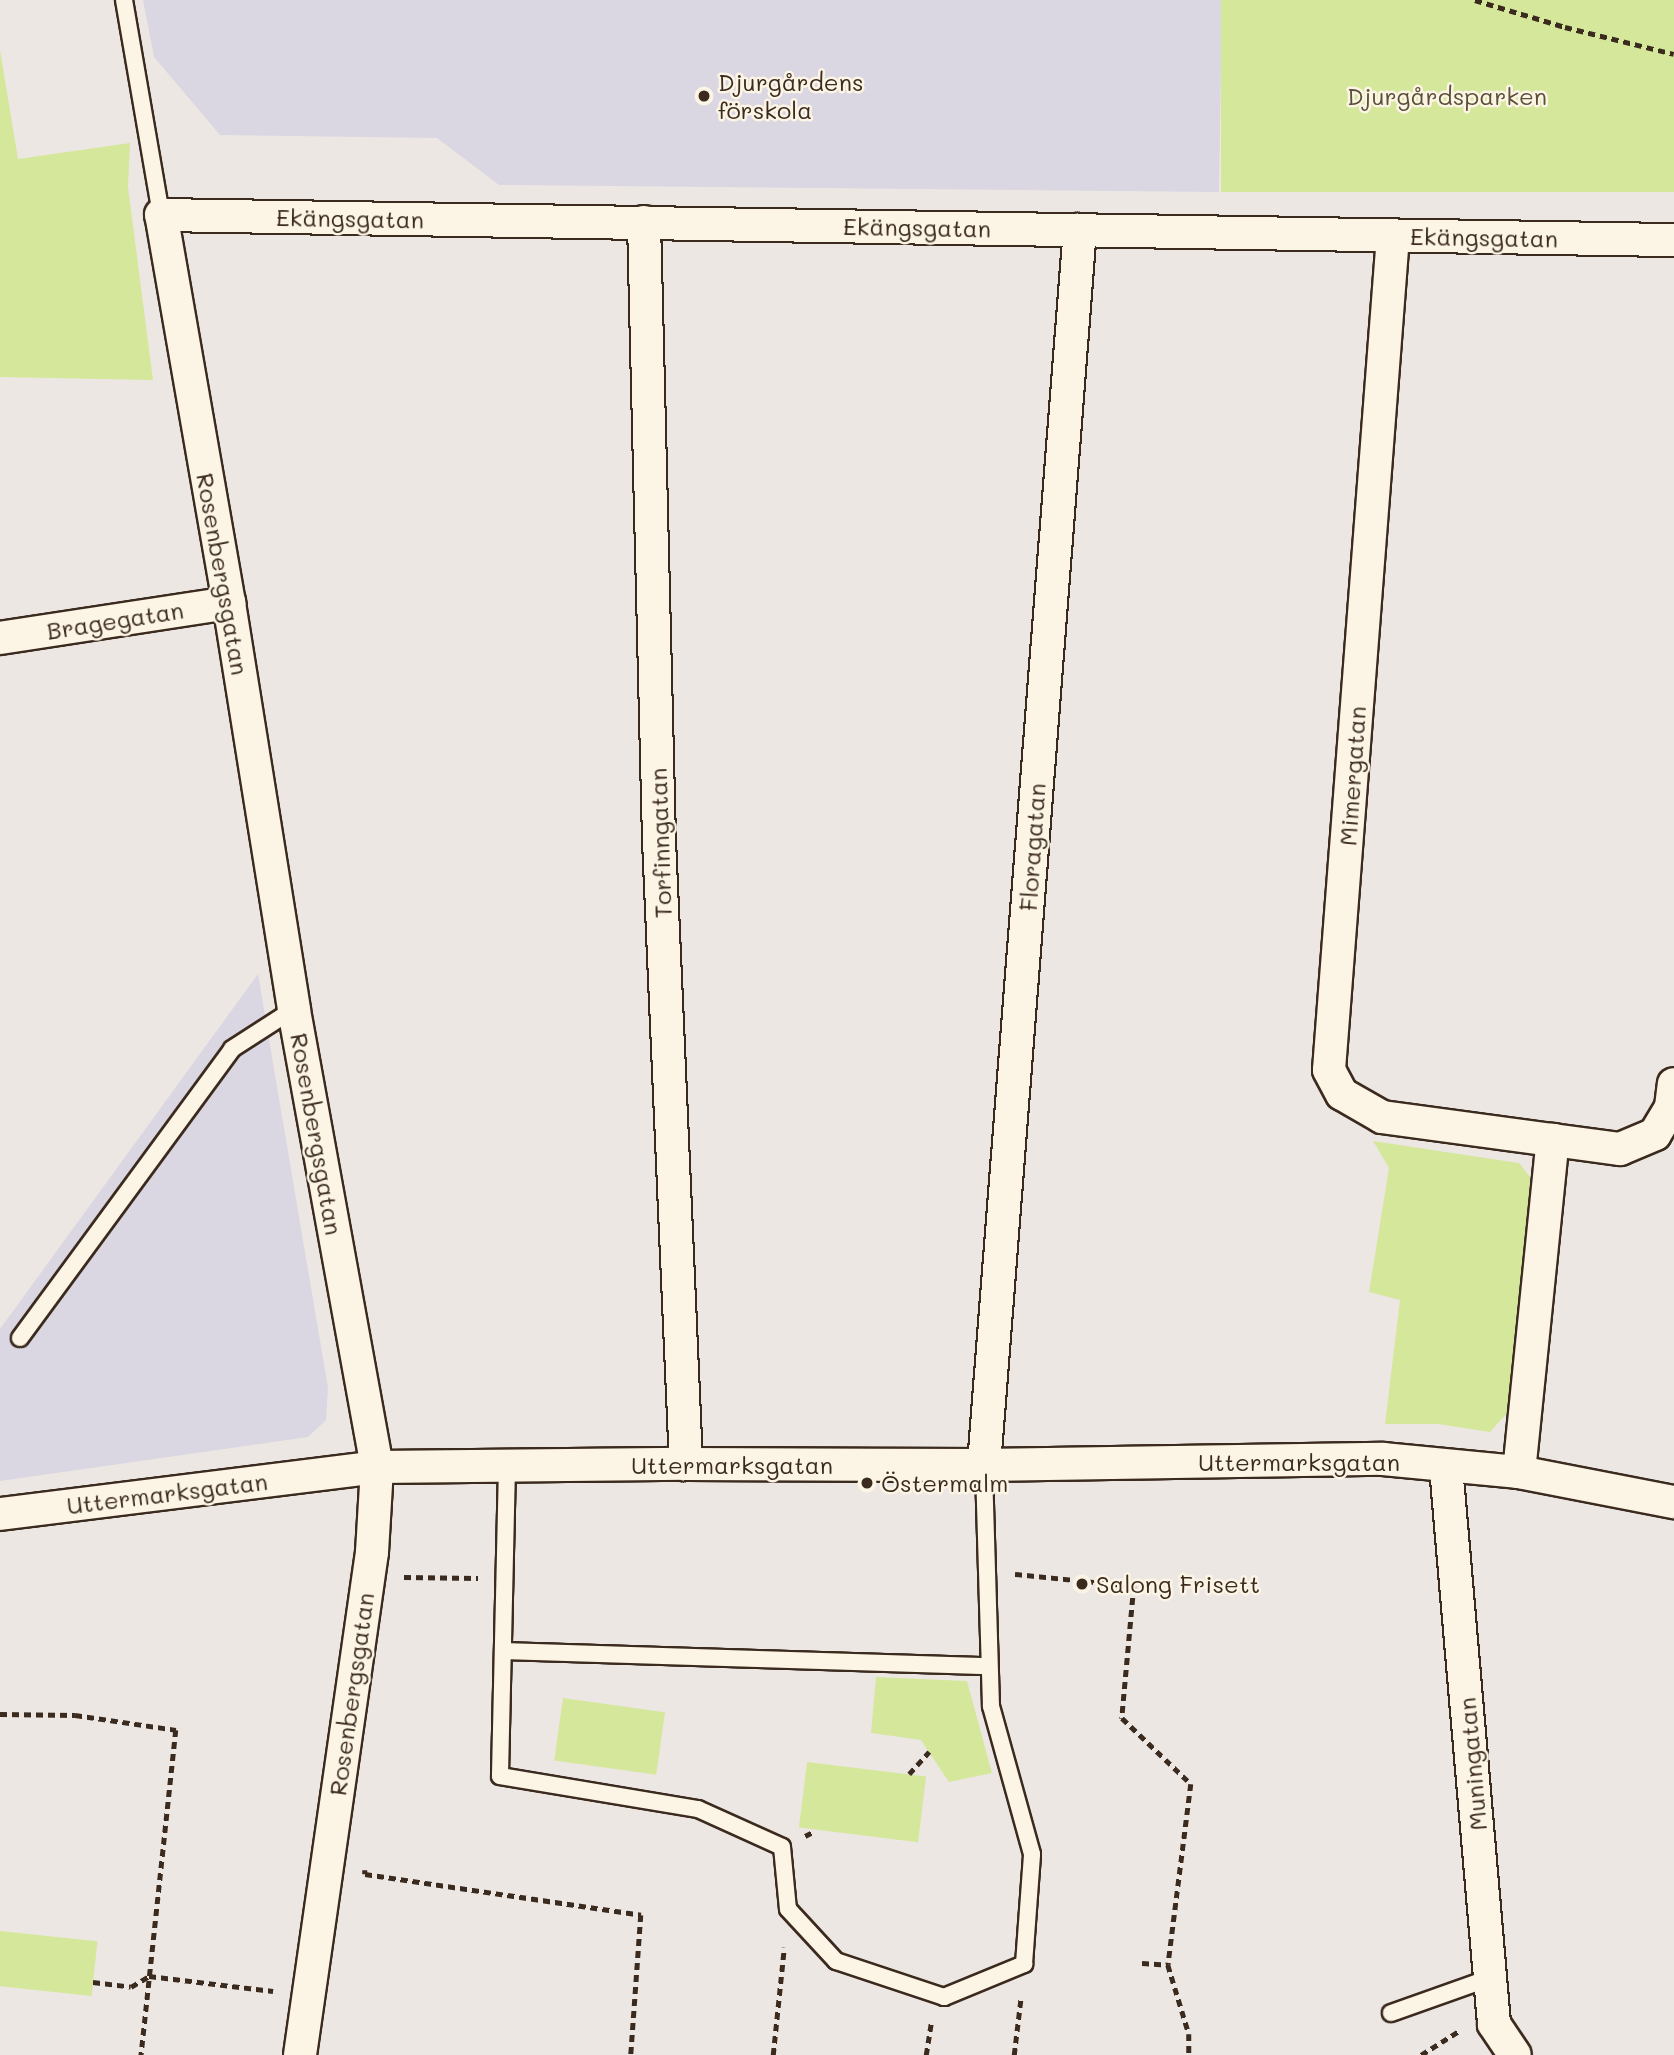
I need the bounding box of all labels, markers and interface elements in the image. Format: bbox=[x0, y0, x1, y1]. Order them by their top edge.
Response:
place label: Djurgårdens förskola bbox=[718, 68, 864, 124]
park label: Djurgårdsparken bbox=[1347, 82, 1547, 110]
marker: Djurgårdens förskola bbox=[696, 88, 712, 104]
street label: Ekängsgatan bbox=[276, 202, 424, 234]
street label: Ekängsgatan bbox=[843, 211, 991, 243]
street label: Ekängsgatan bbox=[1410, 221, 1558, 253]
street label: Rosenbergsgatan bbox=[191, 471, 255, 677]
street label: Bragegatan bbox=[44, 595, 186, 645]
street label: Mimergatan bbox=[1333, 705, 1371, 847]
street label: Torfinngatan bbox=[643, 767, 677, 919]
street label: Floragatan bbox=[1013, 782, 1051, 912]
street label: Rosenbergsgatan bbox=[285, 1031, 349, 1237]
street label: Uttermarksgatan bbox=[1198, 1448, 1400, 1476]
street label: Uttermarksgatan bbox=[631, 1451, 833, 1479]
street label: Uttermarksgatan bbox=[65, 1466, 269, 1520]
place label: Östermalm bbox=[881, 1469, 1008, 1497]
marker: Östermalm bbox=[859, 1475, 875, 1491]
place label: Salong Frisett bbox=[1096, 1570, 1260, 1598]
marker: Salong Frisett bbox=[1074, 1576, 1090, 1592]
street label: Rosenbergsgatan bbox=[322, 1591, 380, 1797]
street label: Muningatan bbox=[1452, 1696, 1492, 1832]

